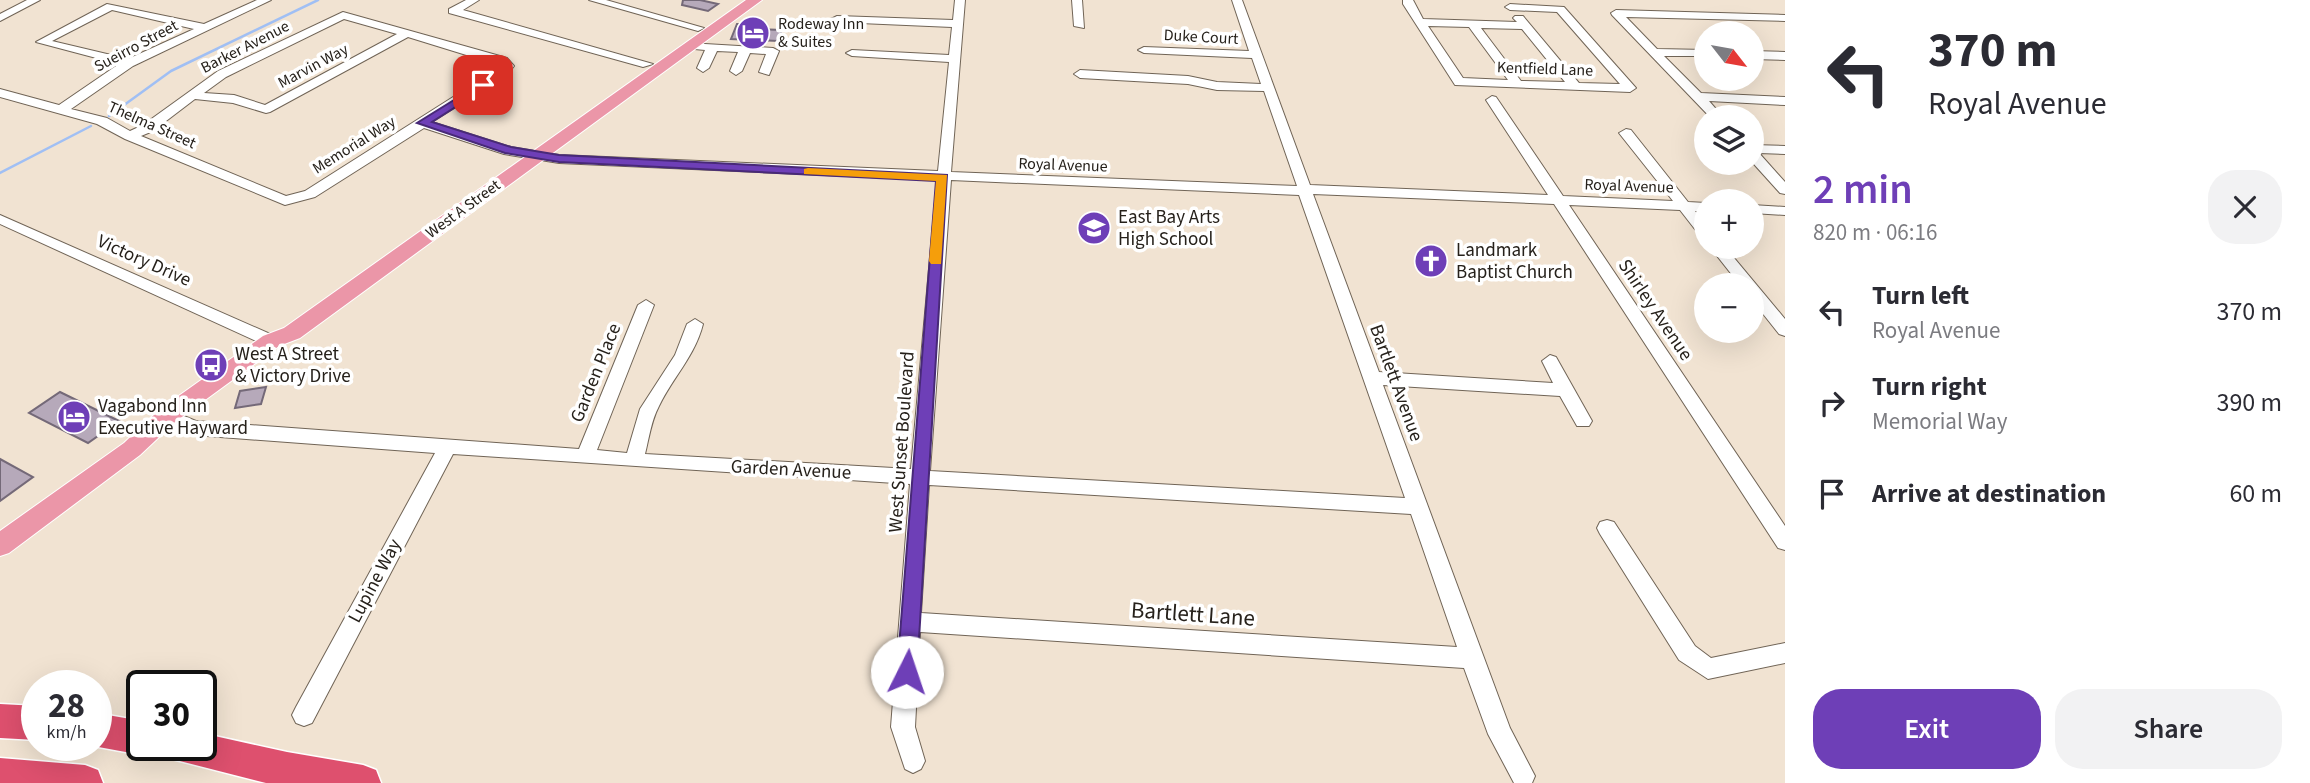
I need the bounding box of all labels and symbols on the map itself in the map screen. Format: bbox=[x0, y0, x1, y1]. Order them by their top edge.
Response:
place label: Rodeway Inn & Suites bbox=[778, 13, 864, 53]
street label: Sueirro Street bbox=[90, 14, 182, 77]
hotel icon: Rodeway Inn & Suites bbox=[734, 14, 772, 52]
street label: Barker Avenue bbox=[197, 15, 293, 79]
north arrow bbox=[1694, 21, 1764, 91]
street label: Duke Court bbox=[1163, 24, 1239, 50]
street label: Marvin Way bbox=[274, 38, 353, 94]
pin bbox=[453, 55, 513, 115]
street label: Kentfield Lane bbox=[1496, 56, 1594, 82]
street label: Thelma Street bbox=[105, 96, 200, 154]
street label: Memorial Way bbox=[308, 110, 400, 179]
street label: Royal Avenue bbox=[1018, 152, 1108, 178]
street label: Royal Avenue bbox=[1584, 173, 1674, 199]
street label: West A Street bbox=[421, 174, 505, 244]
place label: East Bay Arts High School bbox=[1118, 204, 1220, 253]
school or university icon: East Bay Arts High School bbox=[1075, 209, 1113, 247]
street label: Victory Drive bbox=[93, 228, 195, 294]
place label: Landmark Baptist Church bbox=[1456, 237, 1573, 286]
church icon: Landmark Baptist Church bbox=[1412, 242, 1450, 280]
street label: Shirley Avenue bbox=[1611, 254, 1699, 366]
street label: Garden Place bbox=[564, 319, 628, 427]
street label: Bartlett Avenue bbox=[1362, 321, 1430, 445]
place label: West A Street & Victory Drive bbox=[235, 341, 351, 390]
bus stop icon: West A Street & Victory Drive bbox=[192, 346, 230, 384]
street label: West Sunset Boulevard bbox=[882, 350, 922, 534]
place label: Vagabond Inn Executive Hayward bbox=[98, 393, 248, 442]
hotel icon: Vagabond Inn Executive Hayward bbox=[55, 398, 93, 436]
street label: Garden Avenue bbox=[730, 453, 852, 487]
street label: Lupine Way bbox=[342, 534, 408, 628]
street label: Bartlett Lane bbox=[1130, 593, 1256, 635]
position arrow bbox=[870, 635, 944, 709]
speed limit sign: 30 bbox=[126, 670, 217, 761]

